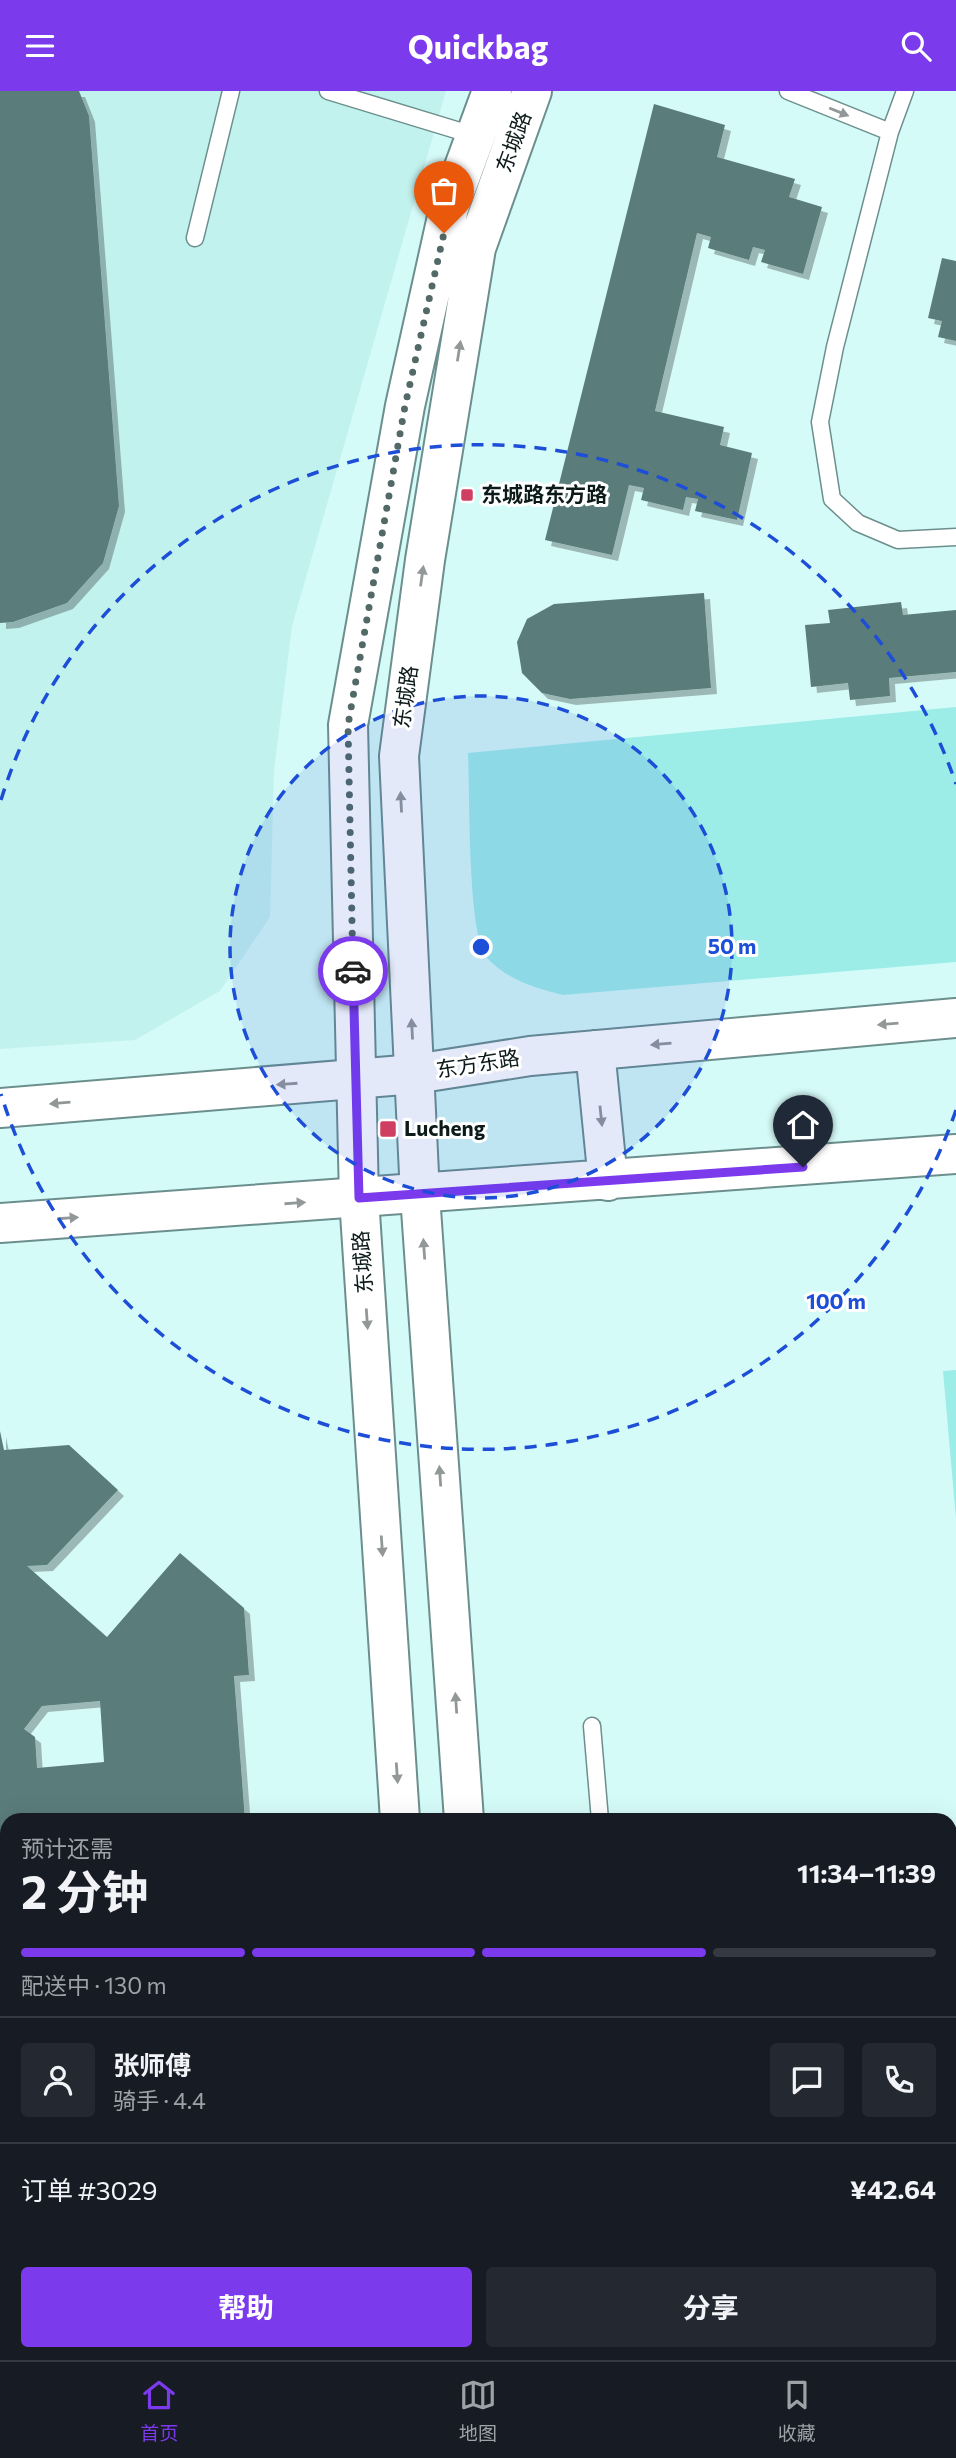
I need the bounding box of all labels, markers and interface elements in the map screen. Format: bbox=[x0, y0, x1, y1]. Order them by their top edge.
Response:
text: Quickbag bbox=[408, 26, 548, 66]
icon: menu bbox=[21, 27, 59, 65]
icon: search bbox=[897, 27, 935, 65]
one-way arrow bbox=[828, 106, 849, 117]
street label: 东城路 bbox=[490, 108, 535, 175]
pin bbox=[414, 161, 474, 233]
icon: bag bbox=[425, 172, 463, 210]
one-way arrow bbox=[454, 340, 465, 362]
place label: 东城路东方路 bbox=[481, 481, 607, 506]
marker: 东城路东方路 bbox=[459, 487, 475, 503]
one-way arrow bbox=[417, 565, 428, 587]
street label: 东城路 bbox=[388, 664, 421, 730]
one-way arrow bbox=[395, 790, 406, 812]
text: 50 m bbox=[708, 933, 756, 958]
centre of rings bbox=[469, 935, 493, 959]
courier bbox=[318, 936, 388, 1006]
icon: car bbox=[334, 952, 372, 990]
one-way arrow bbox=[407, 1018, 418, 1040]
one-way arrow bbox=[877, 1019, 899, 1030]
one-way arrow bbox=[650, 1039, 672, 1050]
street label: 东方东路 bbox=[434, 1044, 521, 1081]
one-way arrow bbox=[276, 1079, 298, 1090]
pin bbox=[773, 1095, 833, 1167]
one-way arrow bbox=[49, 1098, 71, 1109]
one-way arrow bbox=[596, 1105, 607, 1127]
icon: home bbox=[784, 1106, 822, 1144]
place label: Lucheng bbox=[404, 1115, 486, 1140]
marker: Lucheng bbox=[378, 1119, 398, 1139]
one-way arrow bbox=[284, 1197, 306, 1208]
one-way arrow bbox=[57, 1213, 79, 1224]
street label: 东城路 bbox=[347, 1230, 376, 1294]
one-way arrow bbox=[418, 1238, 429, 1260]
text: 100 m bbox=[806, 1288, 866, 1313]
one-way arrow bbox=[362, 1308, 373, 1330]
one-way arrow bbox=[434, 1465, 445, 1487]
one-way arrow bbox=[377, 1535, 388, 1557]
one-way arrow bbox=[450, 1692, 461, 1714]
one-way arrow bbox=[392, 1762, 403, 1784]
text: 预计还需 bbox=[21, 1834, 113, 1862]
text: 11:34–11:39 bbox=[797, 1857, 936, 1888]
text: 2 分钟 bbox=[21, 1862, 148, 1918]
text: 配送中 · 130 m bbox=[21, 1971, 167, 1999]
button: person bbox=[21, 2043, 95, 2117]
button: chat bbox=[770, 2043, 844, 2117]
button: phone bbox=[862, 2043, 936, 2117]
text: 张师傅 bbox=[113, 2049, 191, 2080]
text: 骑手 · 4.4 bbox=[113, 2086, 206, 2114]
text: ¥42.64 bbox=[850, 2173, 936, 2204]
text: 订单 #3029 bbox=[21, 2174, 158, 2205]
button: 帮助 bbox=[21, 2267, 472, 2347]
button: 分享 bbox=[486, 2267, 936, 2347]
tab: 首页 bbox=[140, 2376, 178, 2445]
tab: 地图 bbox=[459, 2376, 497, 2445]
tab: 收藏 bbox=[778, 2376, 816, 2445]

